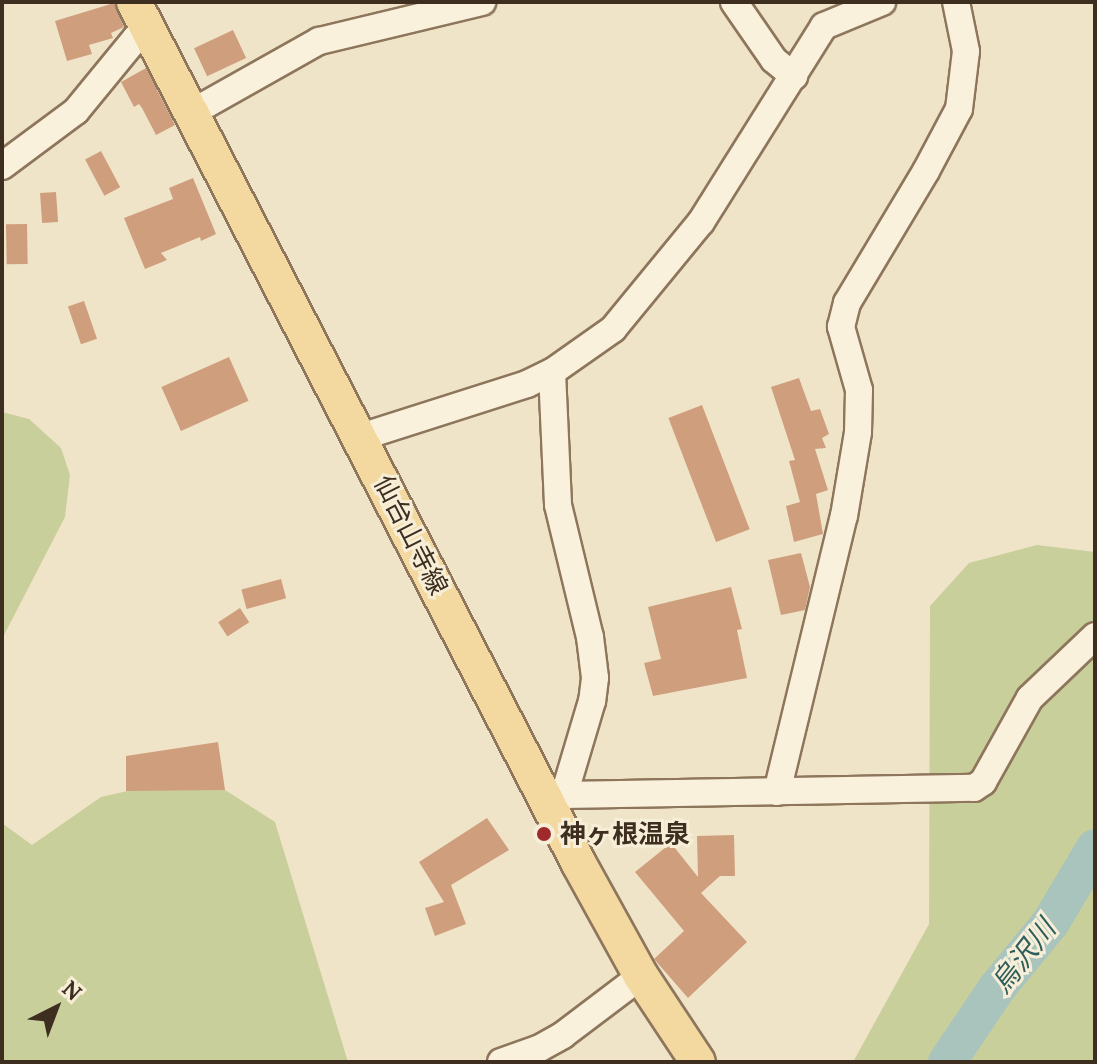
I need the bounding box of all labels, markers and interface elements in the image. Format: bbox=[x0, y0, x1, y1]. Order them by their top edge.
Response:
street label: 仙台山寺線 bbox=[368, 470, 454, 600]
place label: 神ヶ根温泉 bbox=[560, 818, 690, 850]
marker: 神ヶ根温泉 bbox=[535, 825, 553, 843]
water label: 烏沢川 bbox=[984, 913, 1062, 999]
north arrow bbox=[16, 968, 96, 1048]
text: N bbox=[56, 974, 88, 1006]

